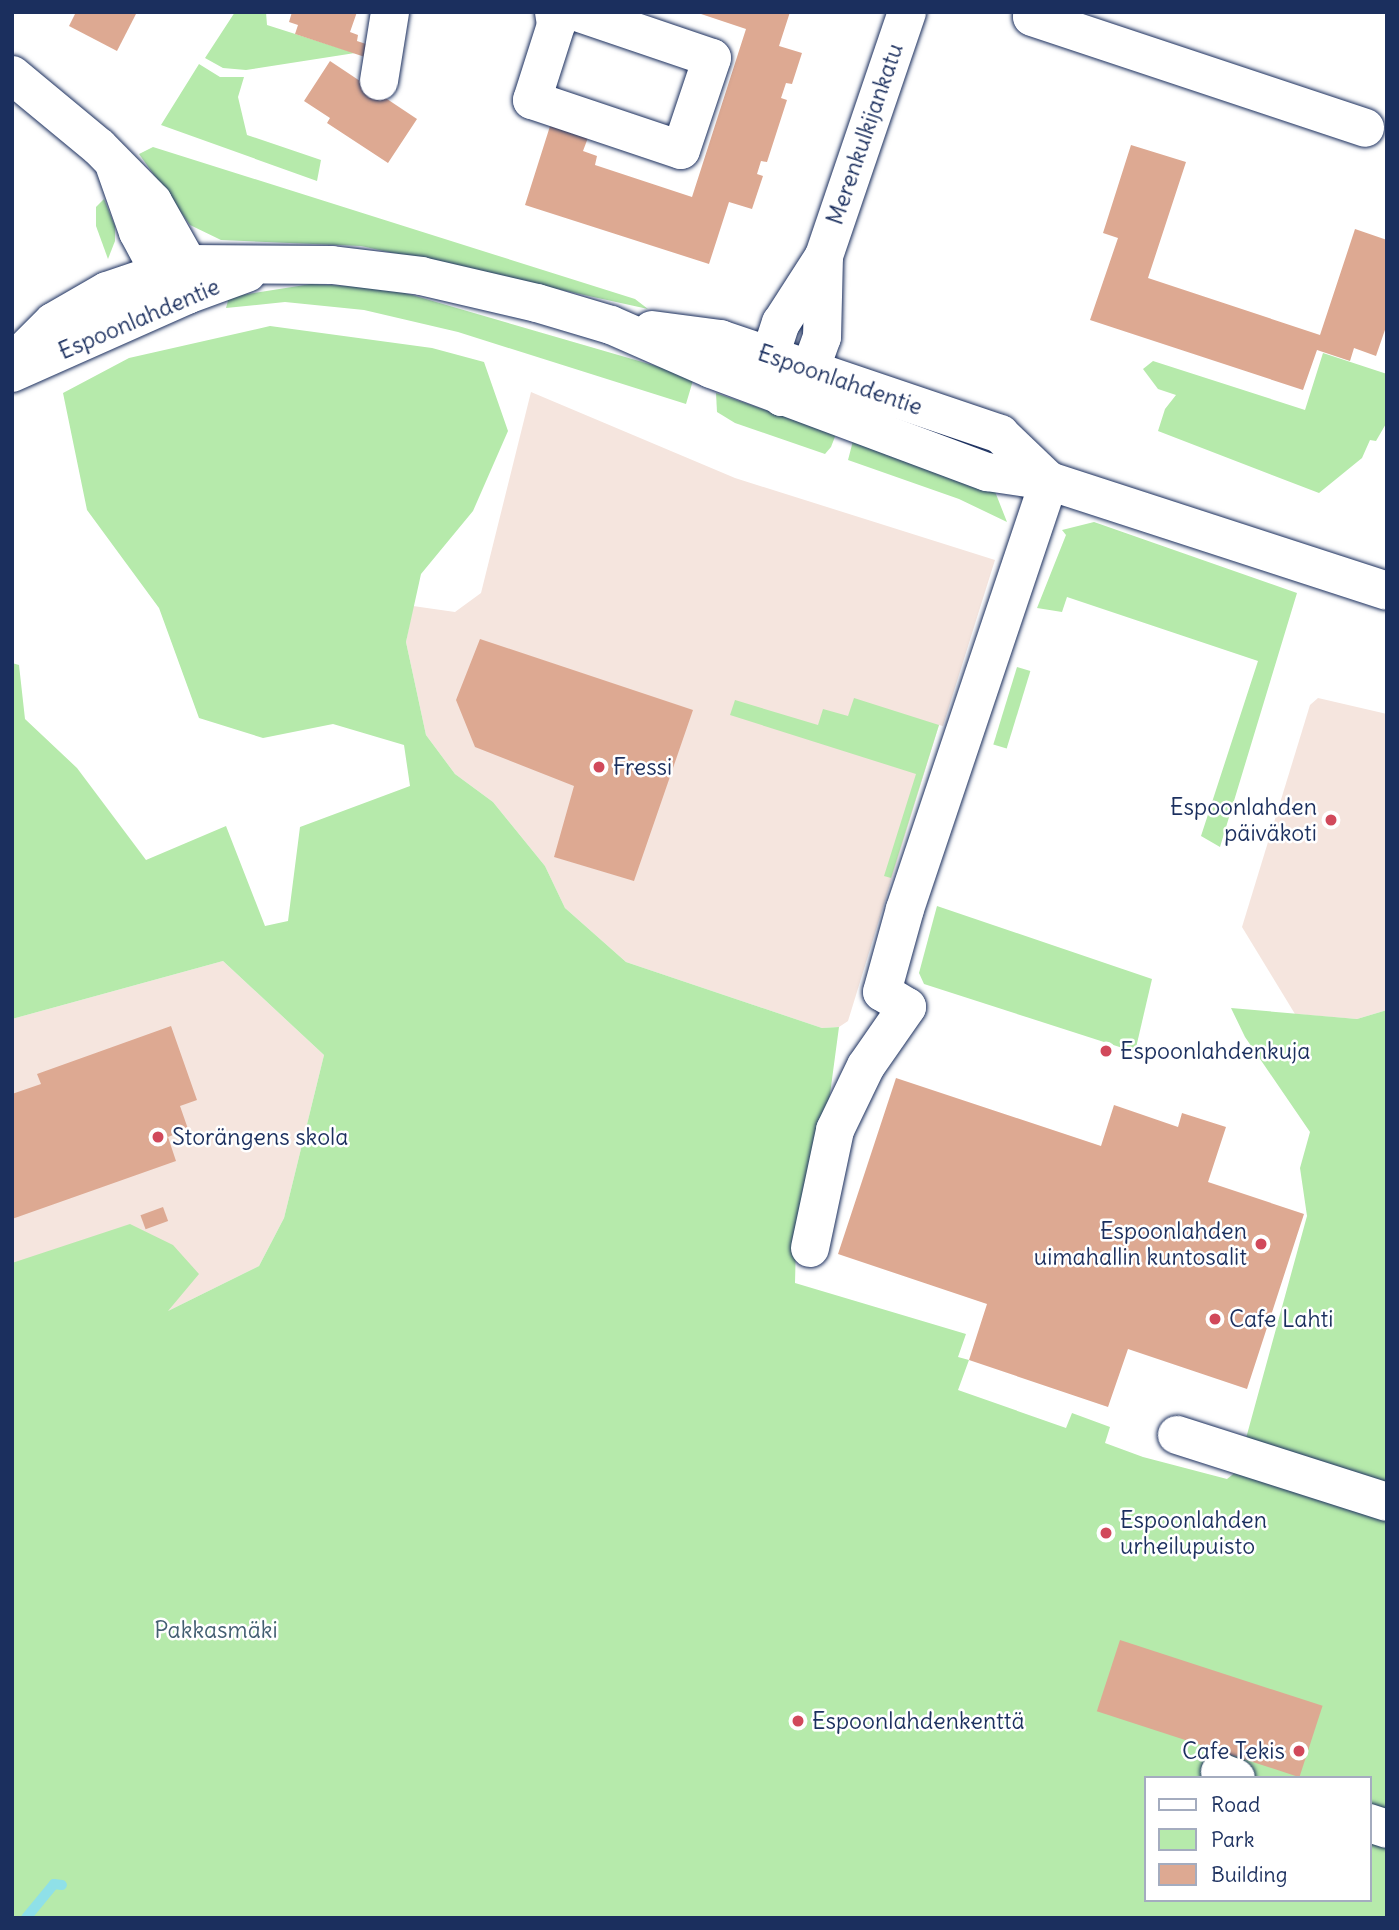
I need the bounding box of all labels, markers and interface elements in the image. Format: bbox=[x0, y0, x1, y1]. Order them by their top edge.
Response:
street label: Merenkulkijankatu bbox=[821, 40, 909, 228]
street label: Espoonlahdentie bbox=[54, 273, 224, 365]
street label: Espoonlahdentie bbox=[754, 339, 926, 421]
place label: Fressi bbox=[613, 753, 672, 781]
marker: Fressi bbox=[591, 759, 607, 775]
place label: Espoonlahden päiväkoti bbox=[1170, 793, 1317, 847]
marker: Espoonlahden päiväkoti bbox=[1323, 812, 1339, 828]
place label: Espoonlahdenkuja bbox=[1120, 1037, 1310, 1065]
marker: Espoonlahdenkuja bbox=[1098, 1043, 1114, 1059]
place label: Storängens skola bbox=[172, 1123, 348, 1151]
marker: Storängens skola bbox=[150, 1129, 166, 1145]
place label: Espoonlahden uimahallin kuntosalit bbox=[1034, 1217, 1247, 1271]
marker: Espoonlahden uimahallin kuntosalit bbox=[1253, 1236, 1269, 1252]
place label: Cafe Lahti bbox=[1229, 1305, 1333, 1333]
marker: Cafe Lahti bbox=[1207, 1311, 1223, 1327]
place label: Espoonlahden urheilupuisto bbox=[1120, 1506, 1267, 1560]
marker: Espoonlahden urheilupuisto bbox=[1098, 1525, 1114, 1541]
park label: Pakkasmäki bbox=[154, 1616, 278, 1644]
place label: Espoonlahdenkenttä bbox=[812, 1707, 1025, 1735]
marker: Espoonlahdenkenttä bbox=[790, 1713, 806, 1729]
place label: Cafe Tekis bbox=[1182, 1737, 1285, 1765]
marker: Cafe Tekis bbox=[1291, 1743, 1307, 1759]
legend bbox=[1144, 1776, 1371, 1902]
text: Road bbox=[1211, 1791, 1260, 1818]
text: Park bbox=[1211, 1826, 1254, 1853]
text: Building bbox=[1211, 1861, 1287, 1888]

